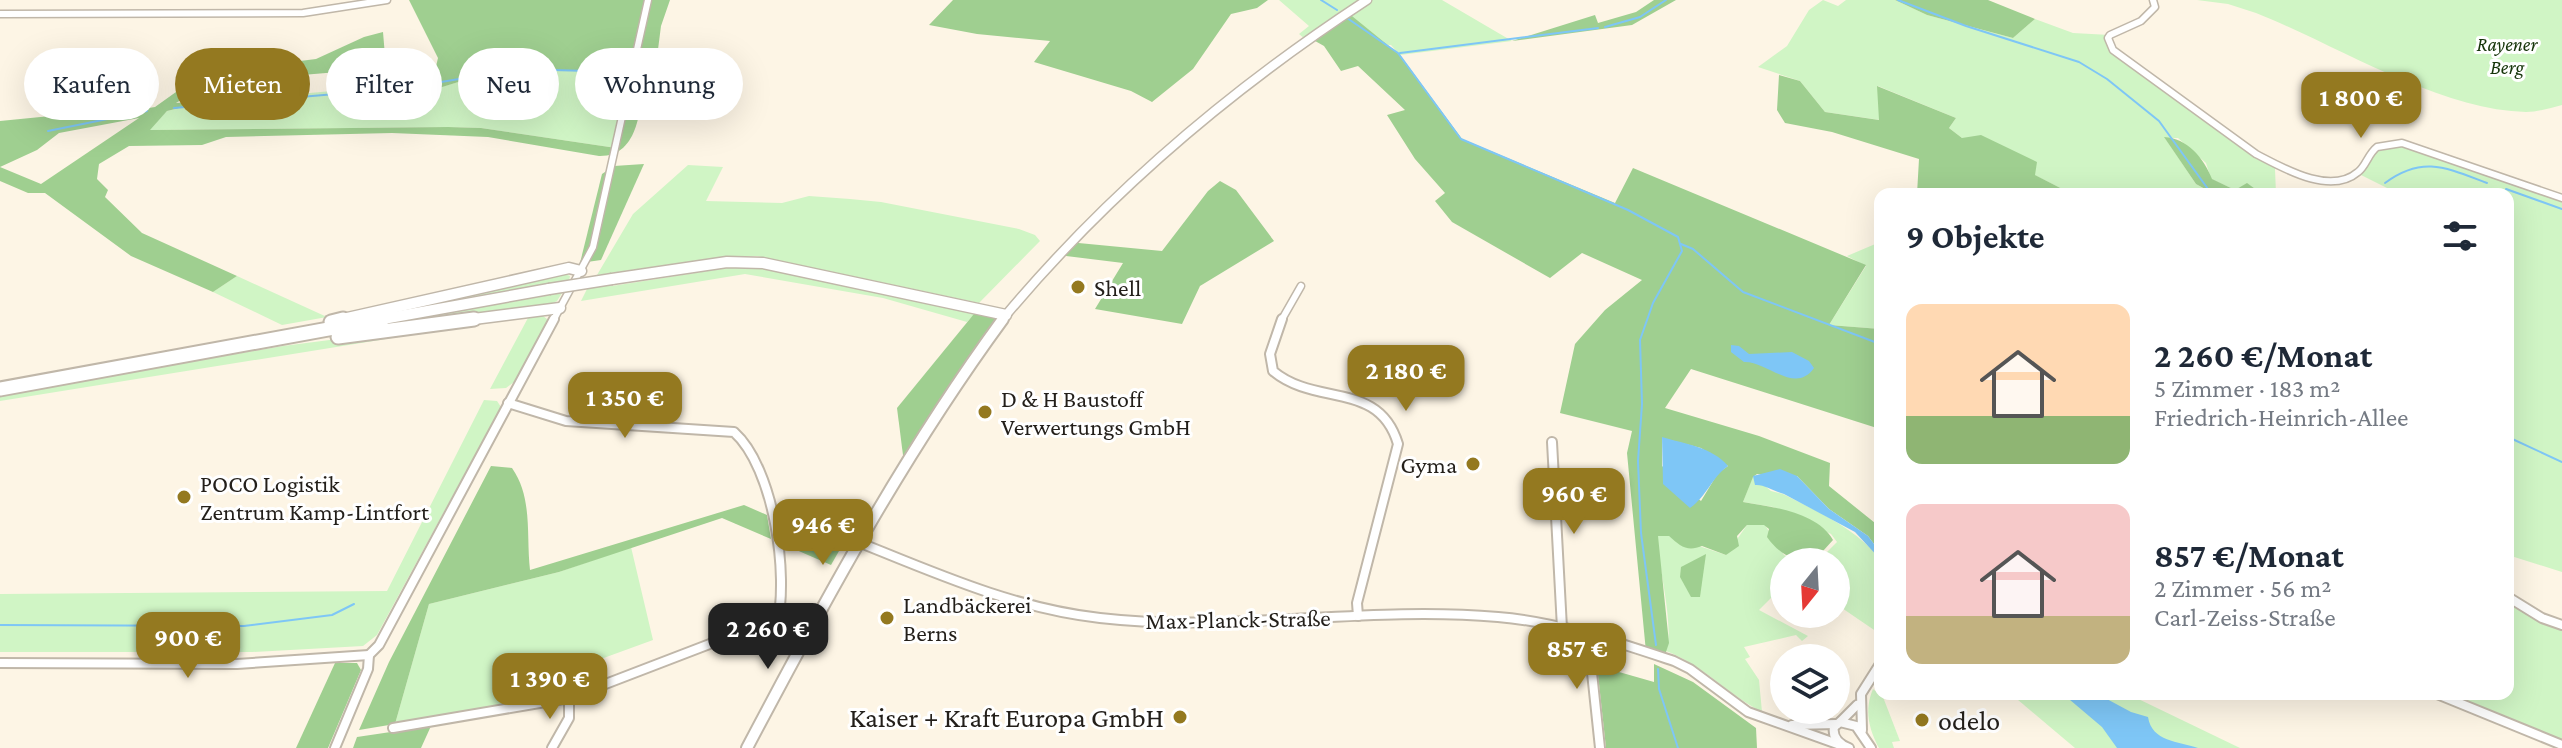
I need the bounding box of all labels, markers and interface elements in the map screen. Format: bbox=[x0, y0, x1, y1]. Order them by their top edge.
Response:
park label: Rayener Berg bbox=[2477, 33, 2538, 79]
chip: Kaufen bbox=[24, 48, 159, 120]
chip: Mieten bbox=[175, 48, 310, 120]
chip: Filter bbox=[326, 48, 442, 120]
chip: Neu bbox=[458, 48, 559, 120]
chip: Wohnung bbox=[575, 48, 743, 120]
pin: 1 800 € bbox=[2287, 72, 2435, 140]
text: 1 800 € bbox=[2319, 83, 2403, 112]
icon: filters bbox=[2438, 214, 2482, 258]
text: 9 Objekte bbox=[1906, 218, 2045, 255]
place label: Shell bbox=[1094, 274, 1141, 301]
marker: Shell bbox=[1069, 278, 1087, 296]
icon: home bbox=[1970, 336, 2066, 432]
text: 2 260 €/Monat bbox=[2154, 337, 2372, 374]
pin: 2 180 € bbox=[1332, 345, 1480, 413]
text: 2 180 € bbox=[1366, 356, 1446, 385]
pin: 1 350 € bbox=[551, 372, 699, 440]
text: 5 Zimmer · 183 m² bbox=[2154, 374, 2340, 403]
text: 1 350 € bbox=[586, 383, 664, 412]
place label: D & H Baustoff Verwertungs GmbH bbox=[1001, 385, 1191, 440]
marker: D & H Baustoff Verwertungs GmbH bbox=[976, 403, 994, 421]
text: Friedrich-Heinrich-Allee bbox=[2154, 403, 2409, 432]
place label: Gyma bbox=[1401, 451, 1457, 478]
marker: Gyma bbox=[1464, 455, 1482, 473]
pin: 960 € bbox=[1518, 468, 1630, 536]
place label: POCO Logistik Zentrum Kamp-Lintfort bbox=[200, 470, 430, 525]
text: 960 € bbox=[1541, 479, 1607, 508]
marker: POCO Logistik Zentrum Kamp-Lintfort bbox=[175, 488, 193, 506]
pin: 946 € bbox=[767, 499, 879, 567]
text: 946 € bbox=[791, 510, 855, 539]
icon: home bbox=[1970, 536, 2066, 632]
text: 857 €/Monat bbox=[2154, 537, 2344, 574]
north arrow bbox=[1770, 548, 1850, 628]
map controls bbox=[1770, 548, 1850, 724]
text: 2 Zimmer · 56 m² bbox=[2154, 574, 2331, 603]
place label: Landbäckerei Berns bbox=[903, 591, 1032, 646]
pin: 2 260 € bbox=[694, 603, 842, 671]
text: Carl-Zeiss-Straße bbox=[2154, 603, 2336, 632]
street label: Max-Planck-Straße bbox=[1145, 604, 1331, 634]
marker: Landbäckerei Berns bbox=[878, 609, 896, 627]
pin: 900 € bbox=[132, 612, 244, 680]
text: 2 260 € bbox=[726, 614, 810, 643]
text: 900 € bbox=[154, 623, 222, 652]
pin: 857 € bbox=[1521, 623, 1633, 691]
text: 857 € bbox=[1546, 634, 1608, 663]
button: layers bbox=[1770, 644, 1850, 724]
pin: 1 390 € bbox=[476, 653, 624, 721]
text: 1 390 € bbox=[510, 664, 590, 693]
place label: Kaiser + Kraft Europa GmbH bbox=[849, 702, 1164, 733]
place label: odelo bbox=[1938, 705, 2000, 736]
marker: Kaiser + Kraft Europa GmbH bbox=[1171, 708, 1189, 726]
marker: odelo bbox=[1913, 711, 1931, 729]

